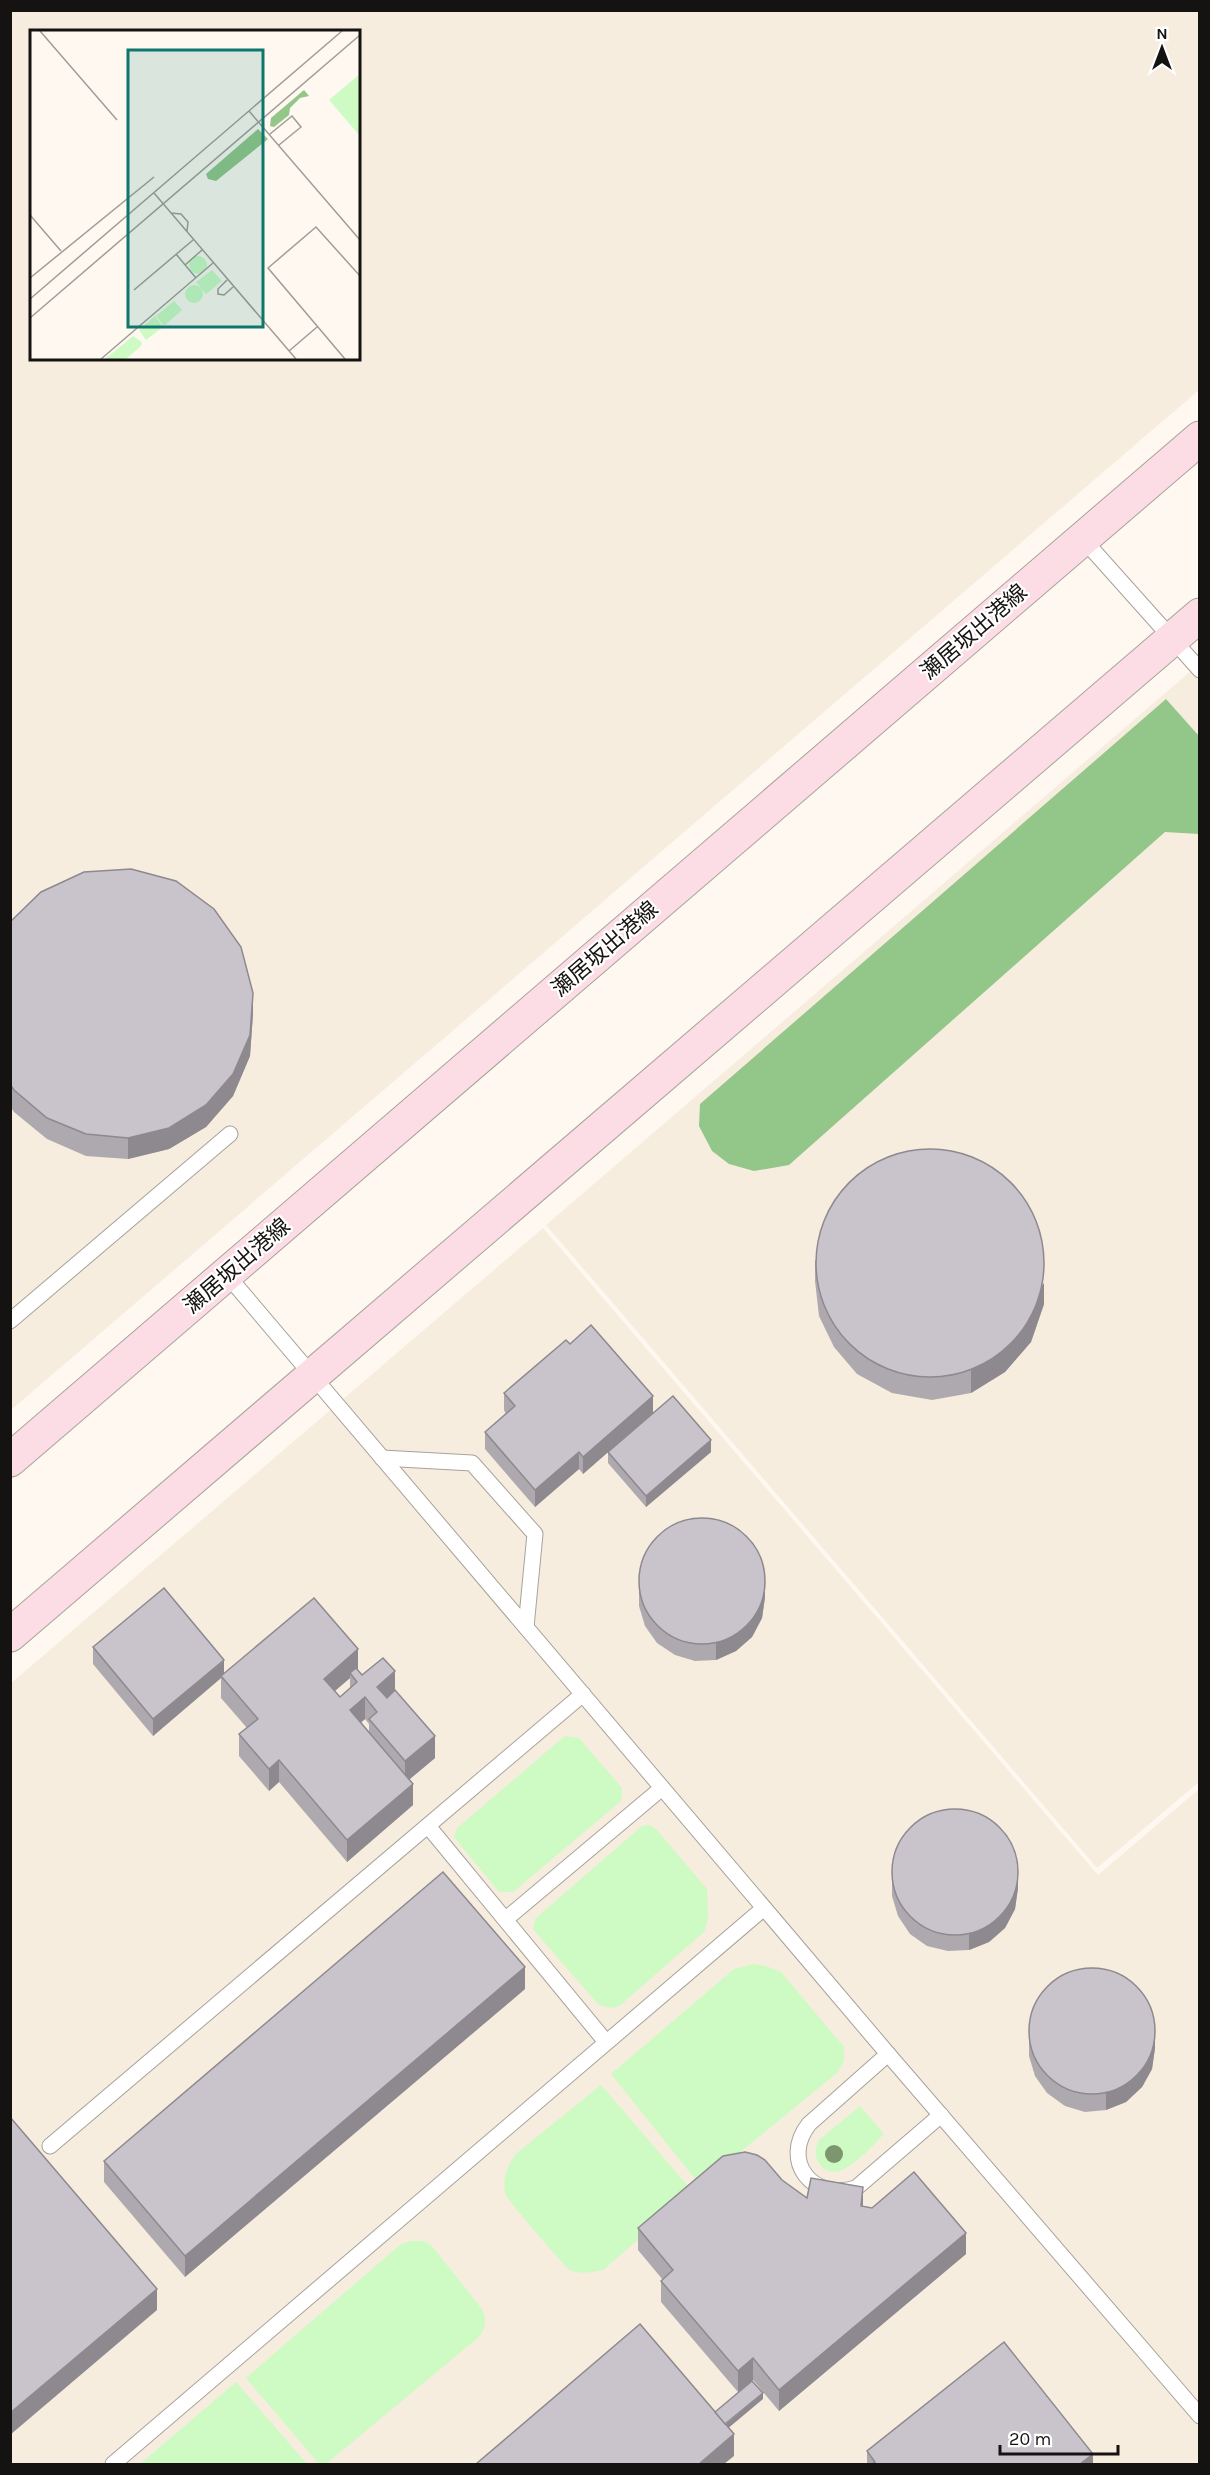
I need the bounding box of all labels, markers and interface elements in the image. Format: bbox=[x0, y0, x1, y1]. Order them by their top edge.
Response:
north arrow bbox=[1132, 18, 1192, 78]
text: N bbox=[1156, 24, 1168, 43]
inset map bbox=[30, 30, 360, 360]
street label: 瀬居坂出港線 bbox=[916, 579, 1032, 685]
street label: 瀬居坂出港線 bbox=[547, 896, 663, 1002]
street label: 瀬居坂出港線 bbox=[179, 1213, 295, 1319]
scale bar bbox=[1000, 2418, 1118, 2456]
text: 20 m bbox=[1009, 2428, 1051, 2450]

